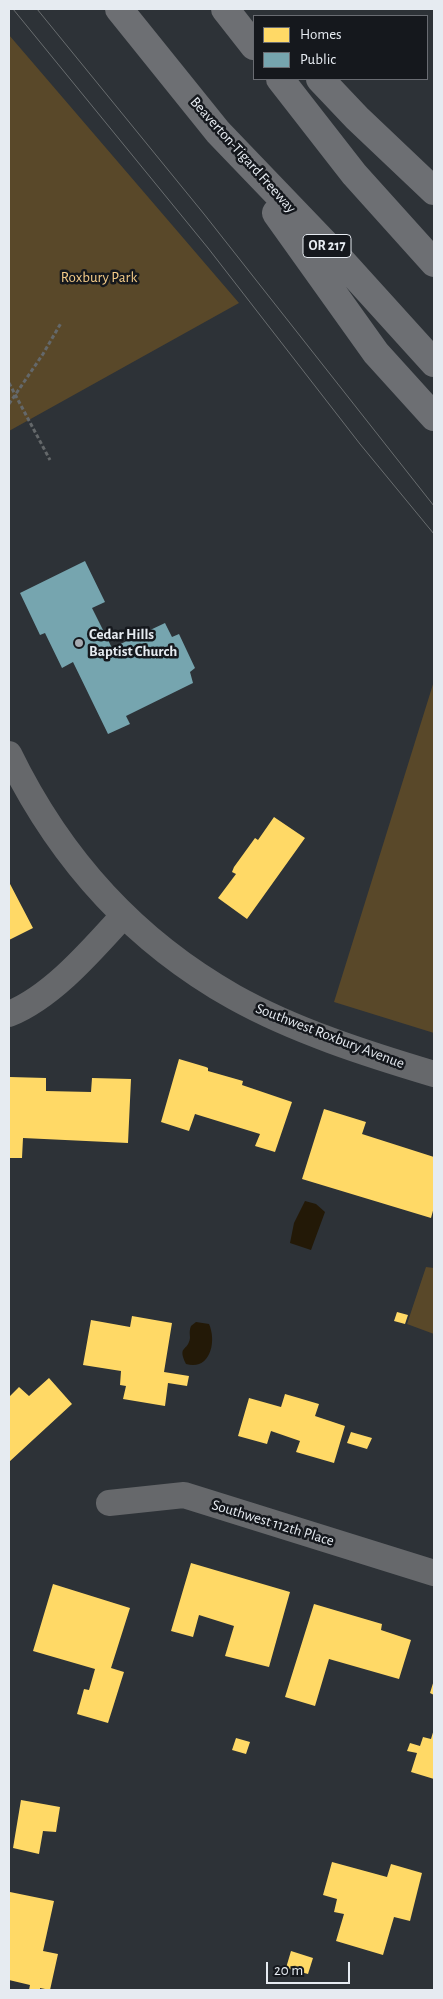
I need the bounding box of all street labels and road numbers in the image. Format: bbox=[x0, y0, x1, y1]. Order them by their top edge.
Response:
street label: Beaverton-Tigard Freeway bbox=[186, 93, 300, 217]
road number: OR 217 bbox=[303, 235, 351, 258]
street label: Southwest Roxbury Avenue bbox=[253, 999, 407, 1073]
street label: Southwest 112th Place bbox=[210, 1496, 336, 1550]

